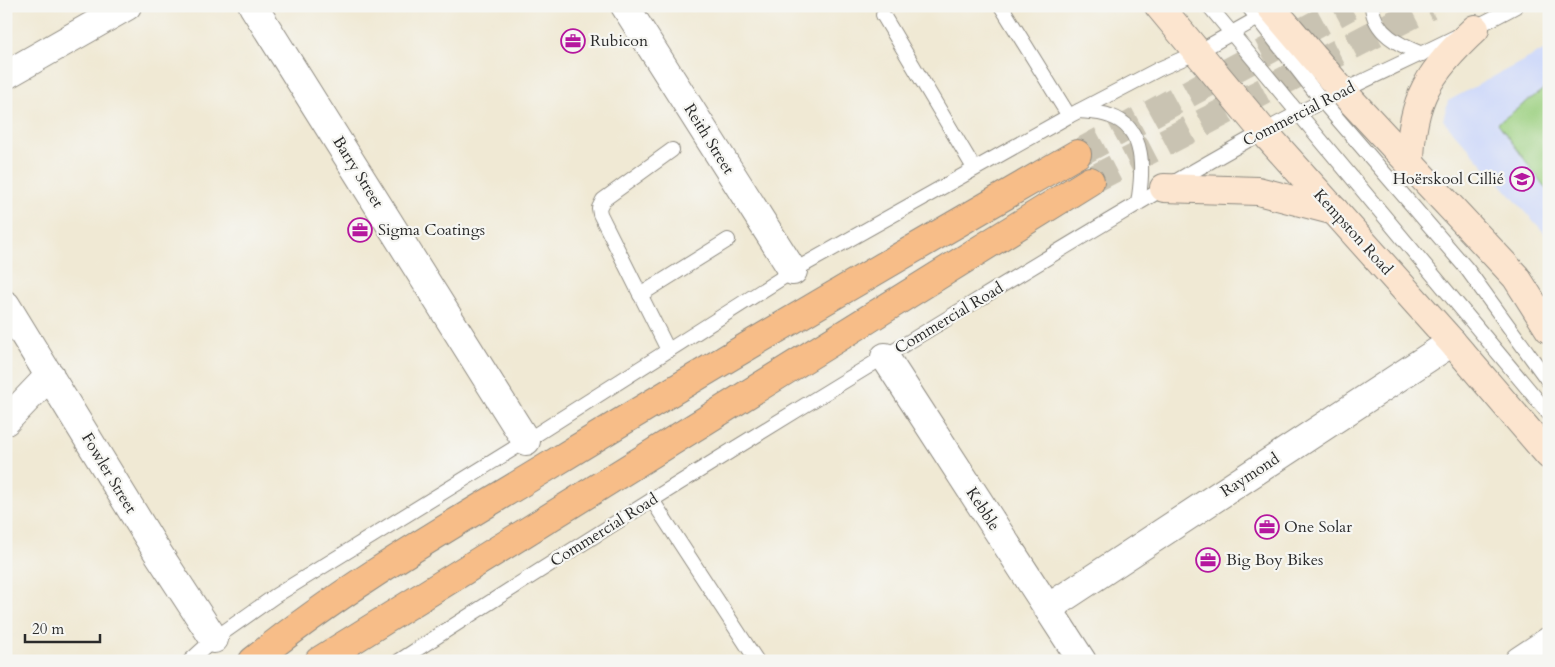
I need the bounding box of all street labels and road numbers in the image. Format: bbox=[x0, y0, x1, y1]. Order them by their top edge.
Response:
street label: Commercial Road bbox=[1239, 76, 1359, 152]
street label: Reith Street bbox=[679, 99, 739, 179]
street label: Barry Street bbox=[327, 132, 389, 212]
street label: Kempston Road bbox=[1308, 184, 1398, 280]
street label: Commercial Road bbox=[890, 277, 1008, 359]
street label: Fowler Street bbox=[76, 429, 142, 517]
street label: Raymond bbox=[1216, 447, 1284, 502]
street label: Kebble bbox=[961, 483, 1005, 535]
street label: Commercial Road bbox=[546, 488, 663, 572]

